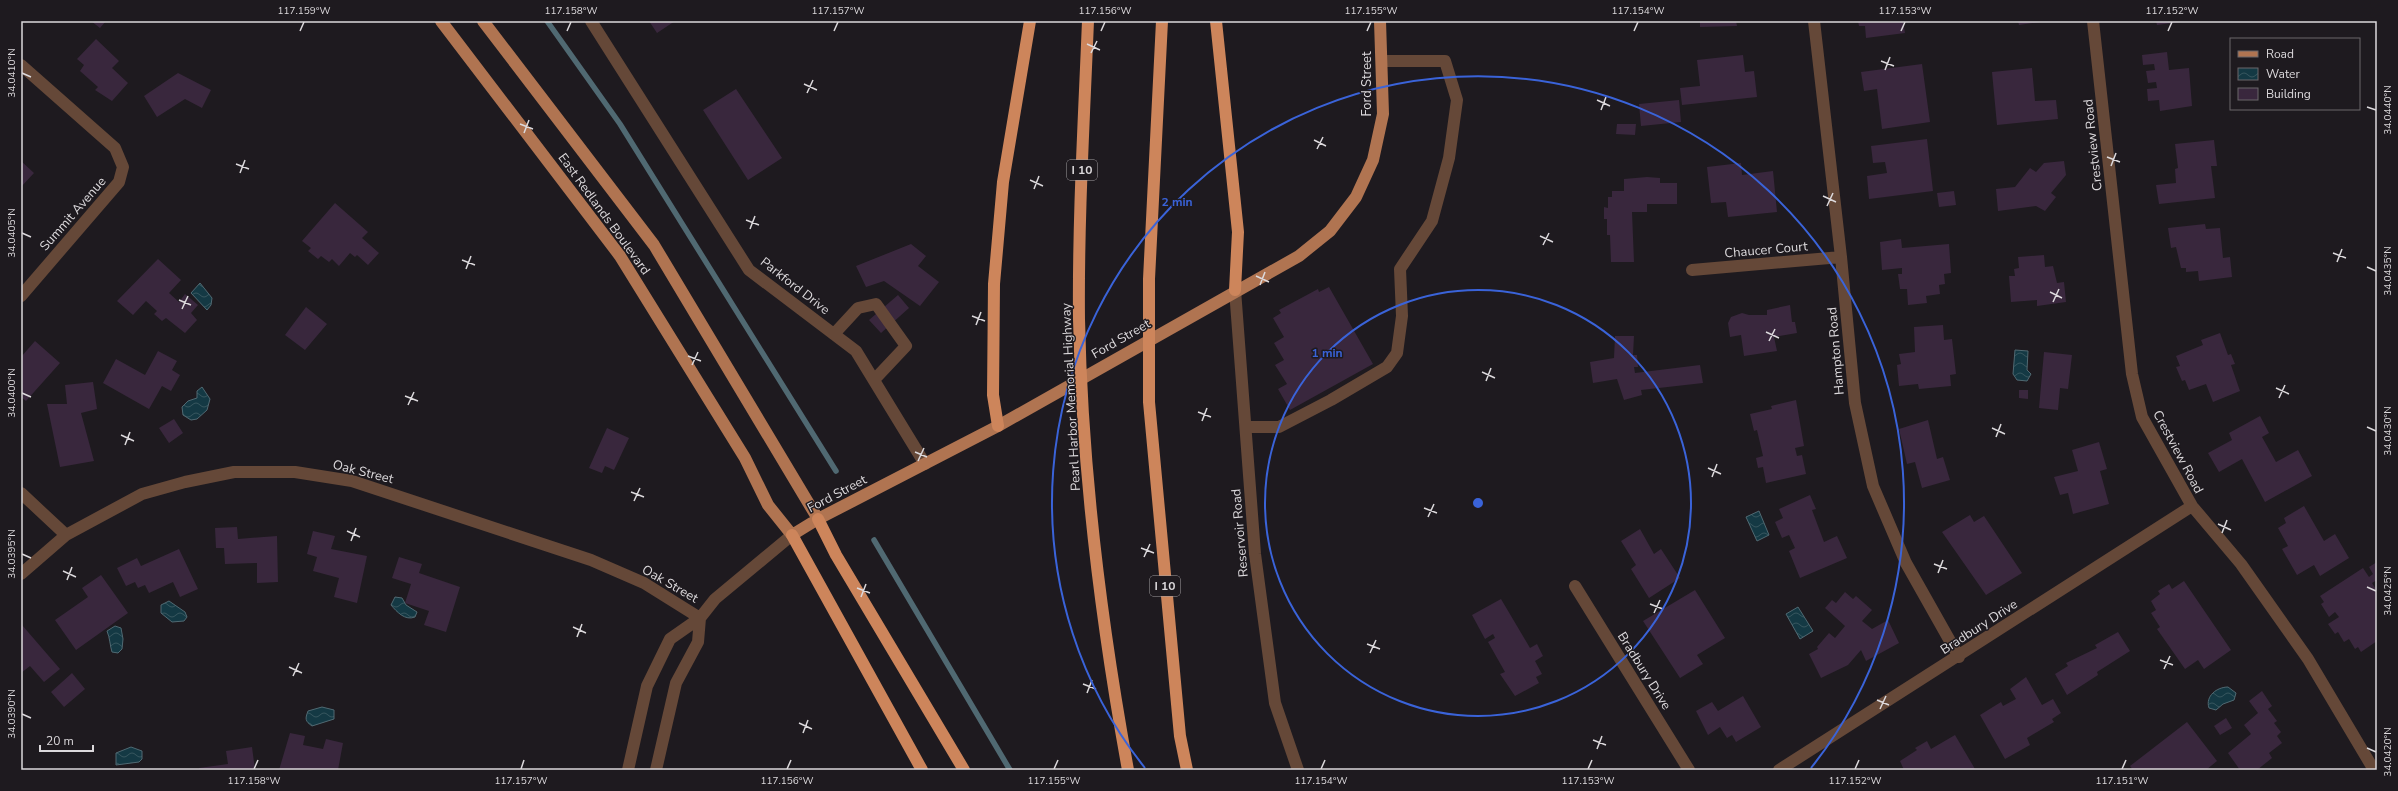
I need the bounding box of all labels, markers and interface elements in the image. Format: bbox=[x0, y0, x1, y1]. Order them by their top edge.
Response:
text: 117.159°W bbox=[277, 4, 331, 18]
text: 117.158°W bbox=[544, 4, 598, 18]
text: 117.157°W bbox=[811, 4, 865, 18]
text: 117.156°W bbox=[1078, 4, 1132, 18]
text: 117.155°W bbox=[1344, 4, 1398, 18]
text: 117.154°W bbox=[1611, 4, 1665, 18]
text: 117.153°W bbox=[1878, 4, 1932, 18]
text: 117.152°W bbox=[2145, 4, 2199, 18]
legend bbox=[2230, 38, 2360, 110]
text: Road bbox=[2266, 46, 2294, 62]
text: 34.0410°N bbox=[5, 48, 19, 98]
street label: Ford Street bbox=[1358, 51, 1376, 117]
text: Water bbox=[2266, 66, 2300, 82]
text: 34.0440°N bbox=[2381, 85, 2395, 135]
text: Building bbox=[2266, 86, 2311, 102]
street label: Crestview Road bbox=[2079, 98, 2107, 192]
street label: East Redlands Boulevard bbox=[554, 150, 654, 278]
road number: I 10 bbox=[1067, 160, 1097, 180]
street label: Summit Avenue bbox=[36, 173, 110, 255]
text: 2 min bbox=[1161, 194, 1193, 210]
text: 34.0405°N bbox=[5, 208, 19, 258]
street label: Chaucer Court bbox=[1724, 237, 1809, 263]
text: 34.0435°N bbox=[2381, 246, 2395, 296]
street label: Parkford Drive bbox=[756, 253, 834, 319]
street label: Pearl Harbor Memorial Highway bbox=[1057, 302, 1085, 491]
street label: Hampton Road bbox=[1823, 306, 1849, 396]
street label: Ford Street bbox=[1088, 315, 1154, 363]
text: 1 min bbox=[1311, 345, 1343, 361]
text: 34.0400°N bbox=[5, 368, 19, 418]
text: 34.0430°N bbox=[2381, 406, 2395, 456]
street label: Crestview Road bbox=[2148, 407, 2208, 497]
street label: Oak Street bbox=[331, 456, 396, 488]
street label: Ford Street bbox=[804, 471, 870, 517]
street label: Reservoir Road bbox=[1227, 488, 1253, 578]
centre of rings bbox=[1471, 496, 1485, 510]
text: 34.0395°N bbox=[5, 529, 19, 579]
street label: Oak Street bbox=[639, 561, 702, 608]
text: 34.0425°N bbox=[2381, 566, 2395, 616]
road number: I 10 bbox=[1150, 576, 1180, 596]
street label: Bradbury Drive bbox=[1937, 595, 2021, 659]
street label: Bradbury Drive bbox=[1613, 629, 1675, 713]
text: 34.0390°N bbox=[5, 689, 19, 739]
scale bar bbox=[40, 727, 93, 753]
text: 34.0420°N bbox=[2381, 727, 2395, 777]
text: 20 m bbox=[46, 733, 74, 749]
text: 117.158°W bbox=[227, 774, 281, 788]
text: 117.157°W bbox=[494, 774, 548, 788]
text: 117.156°W bbox=[760, 774, 814, 788]
text: 117.155°W bbox=[1027, 774, 1081, 788]
text: 117.154°W bbox=[1294, 774, 1348, 788]
text: 117.153°W bbox=[1561, 774, 1615, 788]
text: 117.152°W bbox=[1828, 774, 1882, 788]
text: 117.151°W bbox=[2095, 774, 2149, 788]

